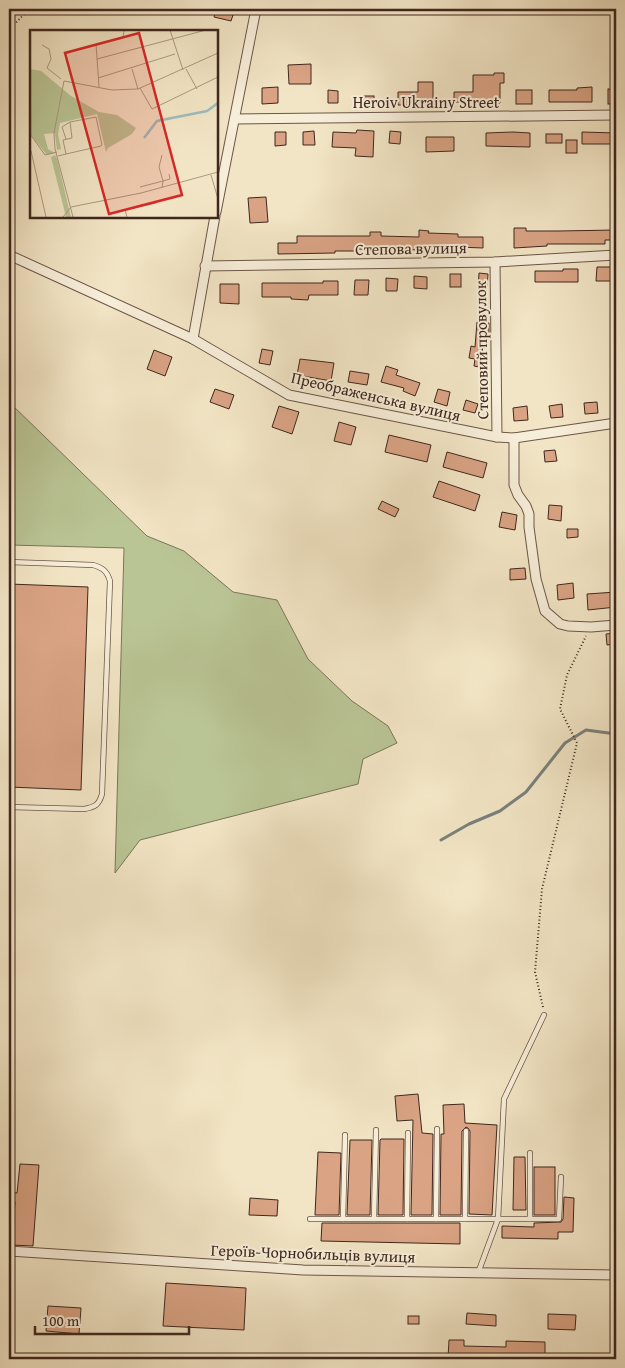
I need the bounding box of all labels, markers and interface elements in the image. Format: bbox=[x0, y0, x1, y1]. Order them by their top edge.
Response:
inset map bbox=[30, 30, 218, 218]
street label: Heroiv Ukrainy Street bbox=[353, 90, 500, 114]
street label: Степова вулиця bbox=[355, 235, 467, 261]
street label: Степовий провулок bbox=[468, 280, 494, 419]
street label: Преображенська вулиця bbox=[289, 365, 463, 427]
street label: Героїв-Чорнобильців вулиця bbox=[210, 1237, 416, 1269]
scale bar bbox=[35, 1303, 189, 1335]
text: 100 m bbox=[42, 1310, 80, 1331]

